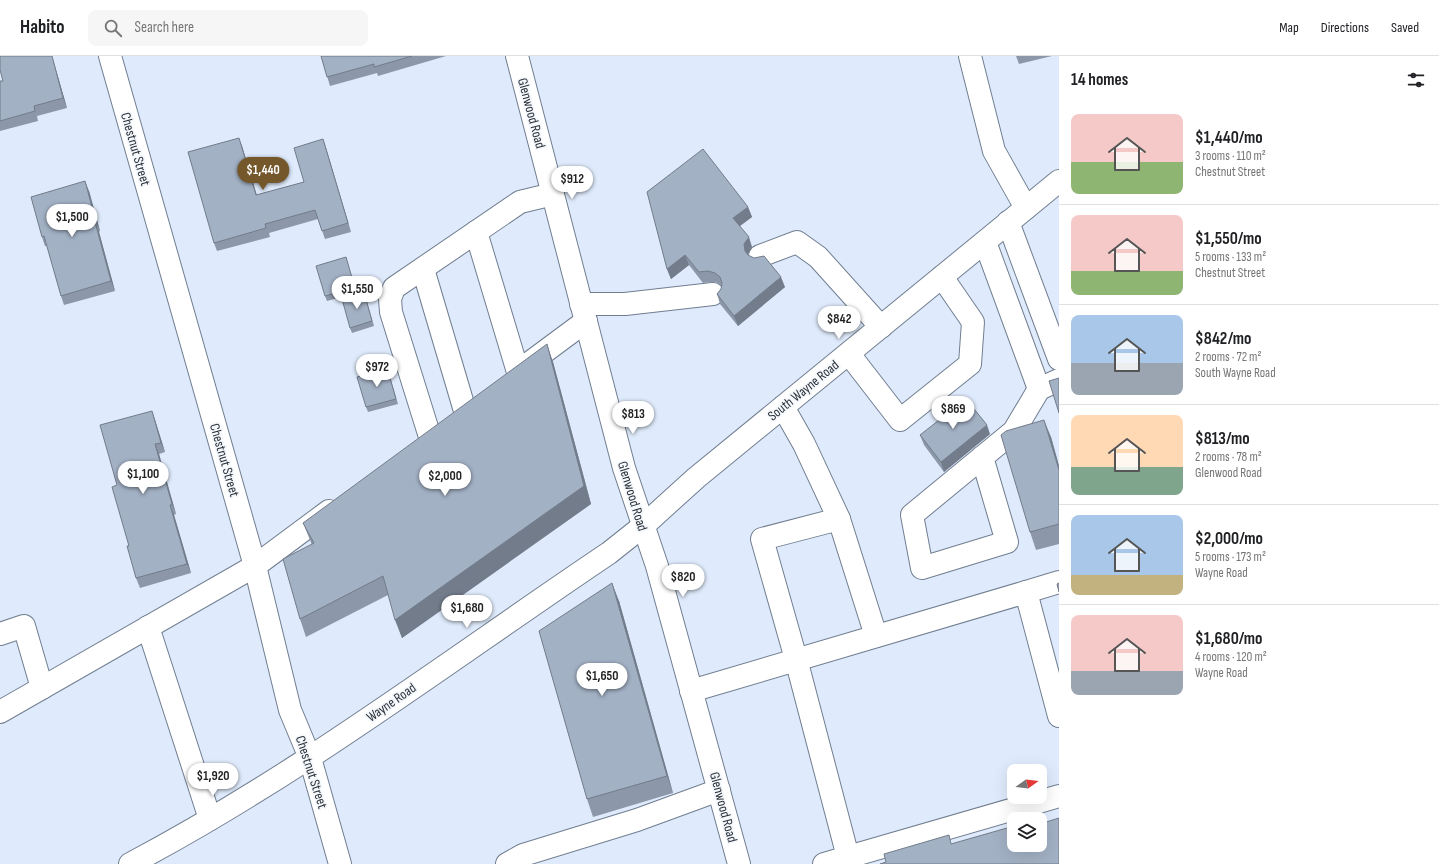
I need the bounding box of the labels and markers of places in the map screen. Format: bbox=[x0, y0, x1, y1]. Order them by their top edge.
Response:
pin: $1,440 bbox=[230, 157, 296, 191]
pin: $912 bbox=[548, 166, 596, 200]
pin: $1,500 bbox=[39, 204, 105, 238]
pin: $1,550 bbox=[324, 276, 390, 310]
pin: $842 bbox=[815, 306, 863, 340]
pin: $972 bbox=[353, 354, 401, 388]
pin: $869 bbox=[929, 396, 977, 430]
pin: $813 bbox=[609, 401, 657, 435]
pin: $1,100 bbox=[110, 461, 176, 495]
pin: $2,000 bbox=[412, 463, 478, 497]
pin: $820 bbox=[659, 564, 707, 598]
pin: $1,680 bbox=[434, 595, 500, 629]
pin: $1,650 bbox=[569, 663, 635, 697]
pin: $1,920 bbox=[180, 763, 246, 797]

